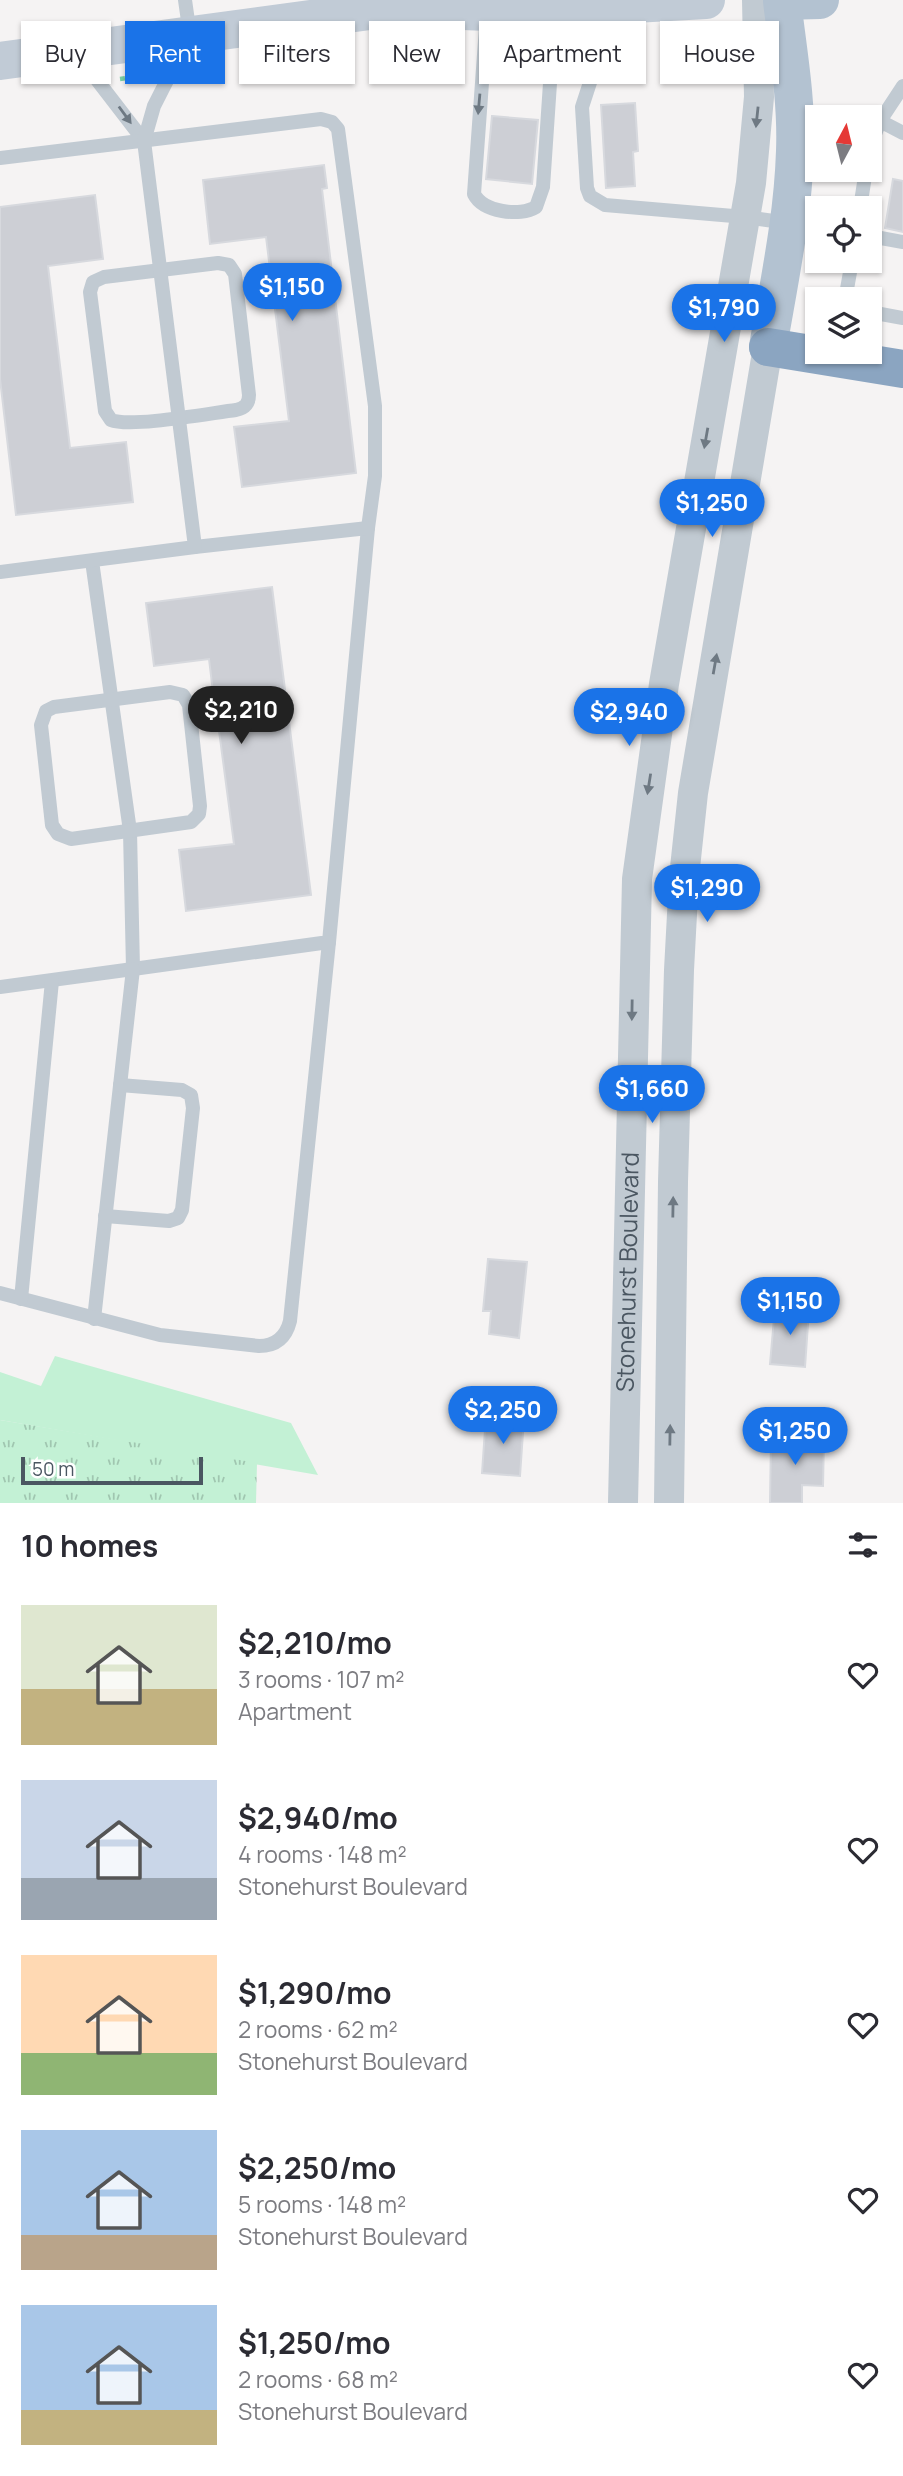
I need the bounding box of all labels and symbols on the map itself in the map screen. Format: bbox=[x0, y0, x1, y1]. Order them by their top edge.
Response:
one-way arrow bbox=[473, 93, 484, 115]
north arrow bbox=[805, 105, 882, 182]
one-way arrow bbox=[118, 106, 132, 124]
one-way arrow bbox=[752, 106, 763, 128]
pin: $1,150 bbox=[235, 264, 349, 323]
pin: $1,790 bbox=[667, 284, 781, 344]
one-way arrow bbox=[700, 428, 711, 450]
pin: $1,250 bbox=[655, 480, 769, 539]
one-way arrow bbox=[710, 653, 721, 675]
pin: $2,210 bbox=[184, 686, 298, 746]
pin: $2,940 bbox=[572, 688, 686, 748]
one-way arrow bbox=[643, 773, 654, 795]
pin: $1,290 bbox=[650, 864, 764, 924]
one-way arrow bbox=[627, 1000, 638, 1022]
pin: $1,660 bbox=[595, 1066, 709, 1125]
street label: Stonehurst Boulevard bbox=[607, 1152, 646, 1392]
one-way arrow bbox=[667, 1196, 678, 1218]
pin: $1,150 bbox=[733, 1278, 847, 1337]
pin: $2,250 bbox=[446, 1386, 560, 1446]
pin: $1,250 bbox=[738, 1408, 852, 1467]
one-way arrow bbox=[664, 1424, 676, 1446]
scale bar bbox=[21, 1454, 203, 1486]

